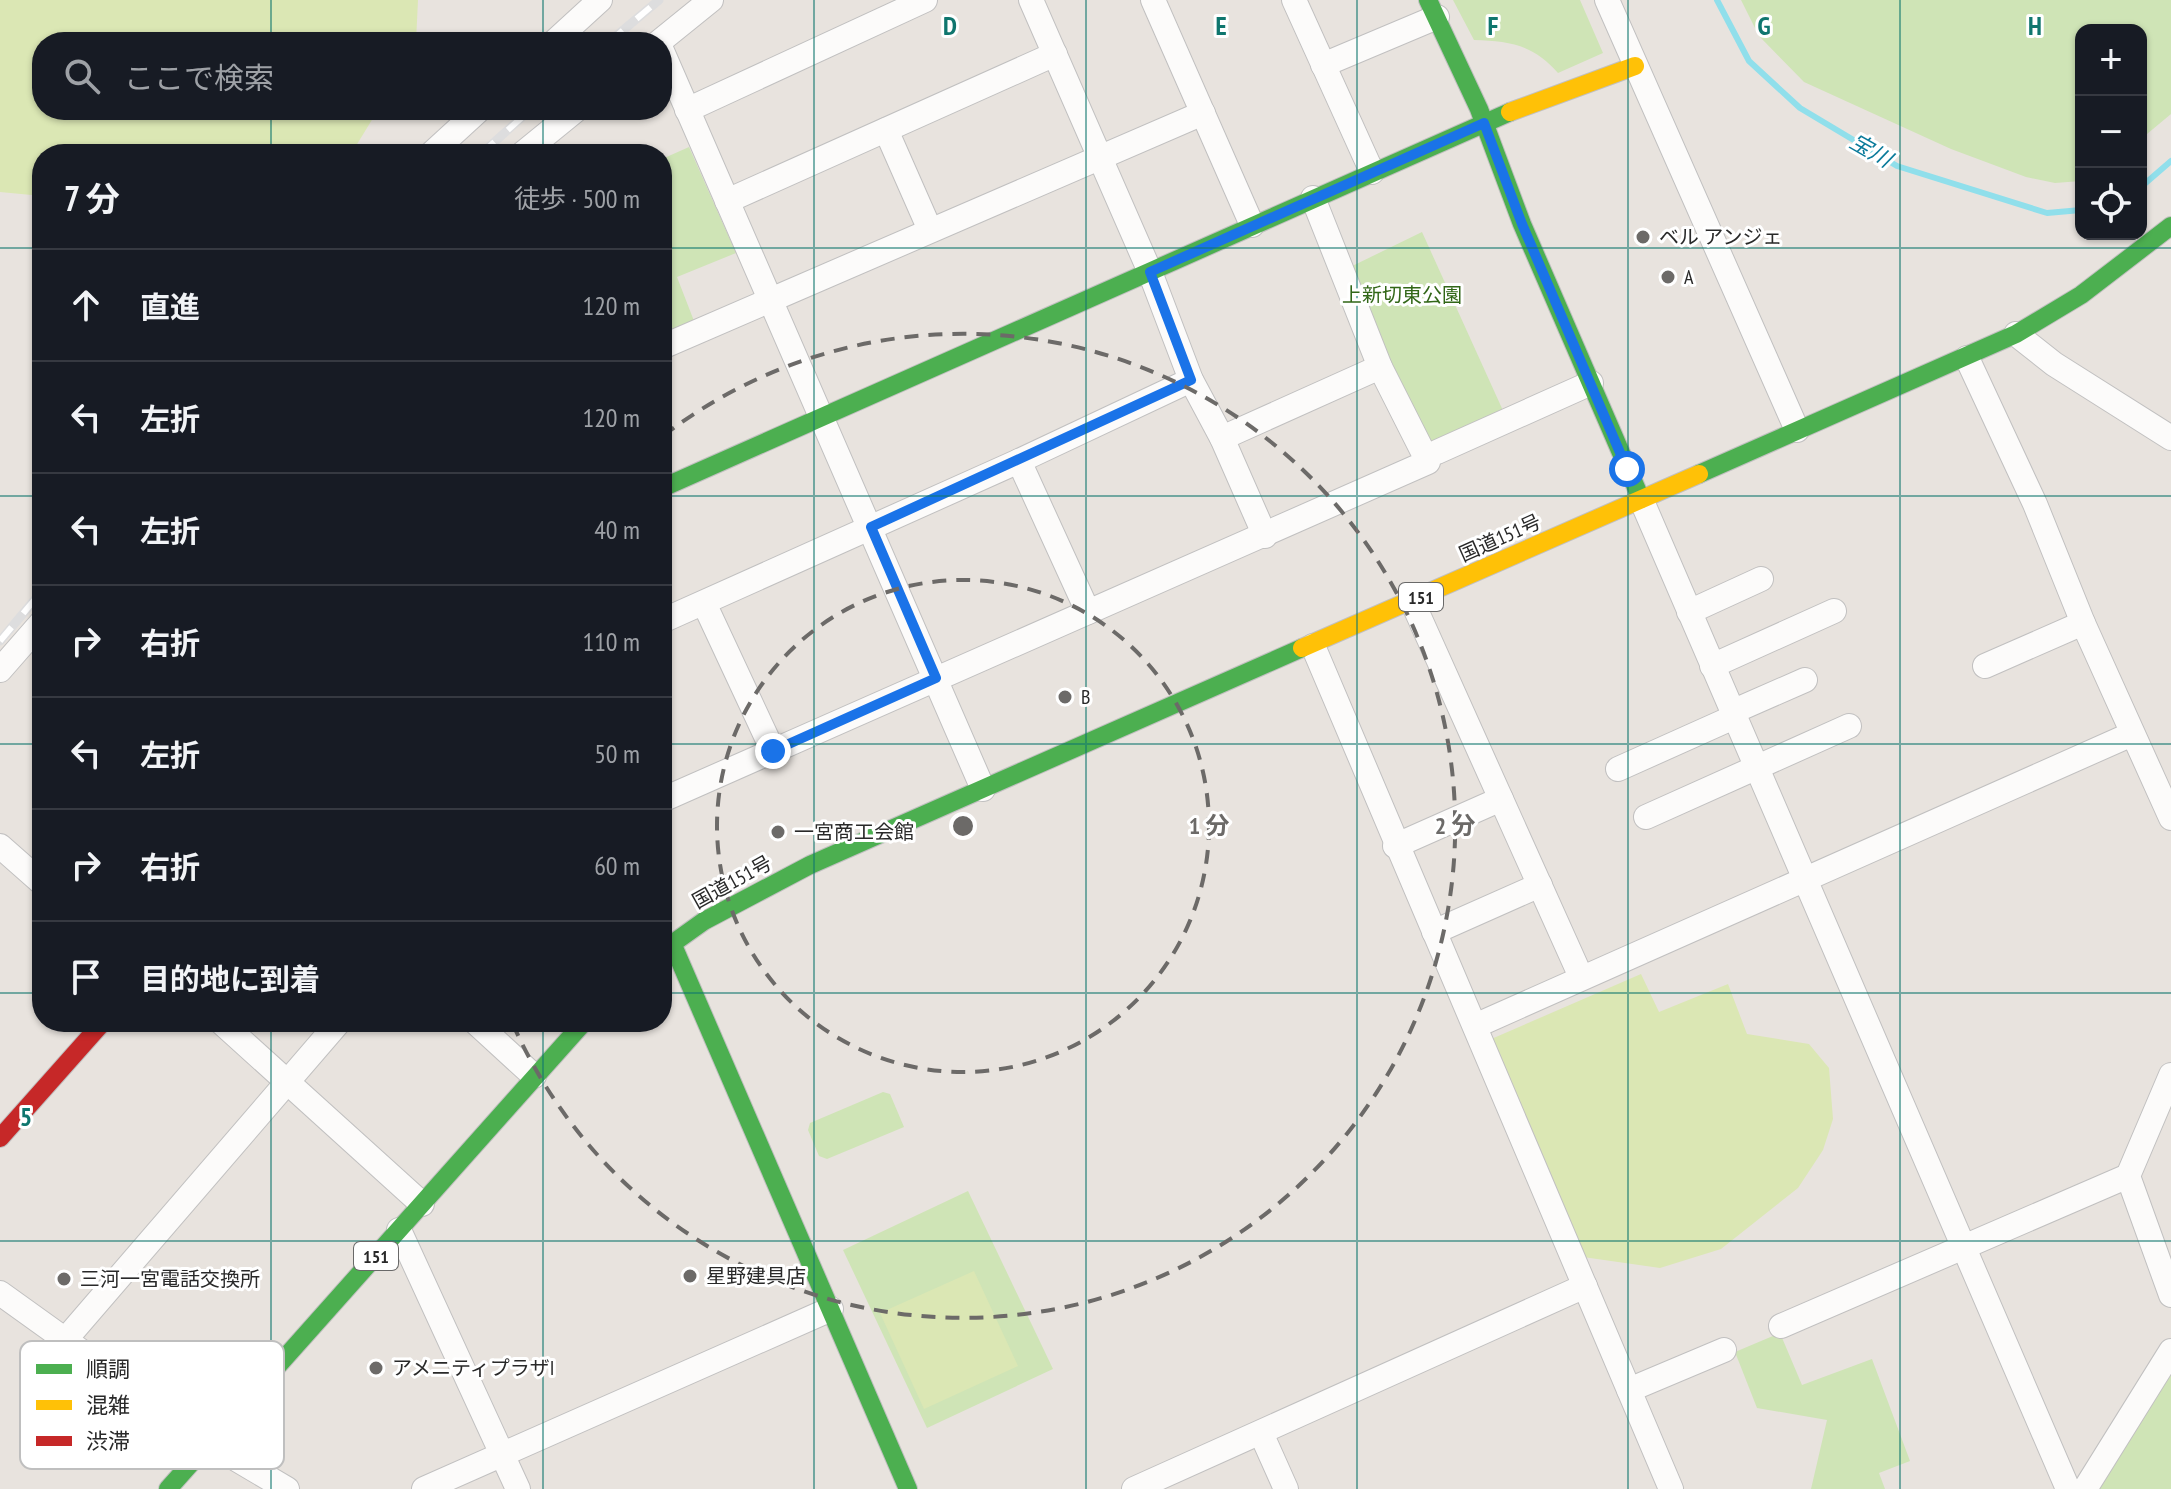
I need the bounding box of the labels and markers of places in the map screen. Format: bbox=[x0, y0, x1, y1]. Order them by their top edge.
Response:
place label: ベル アンジェ bbox=[1659, 224, 1782, 250]
marker: ベル アンジェ bbox=[1634, 228, 1652, 246]
place label: A bbox=[1684, 264, 1694, 290]
marker: A bbox=[1659, 268, 1677, 286]
place label: B bbox=[1081, 684, 1090, 710]
marker: B bbox=[1056, 688, 1074, 706]
centre of rings bbox=[949, 812, 977, 840]
place label: 一宮商工会館 bbox=[794, 819, 914, 845]
marker: 一宮商工会館 bbox=[769, 823, 787, 841]
place label: 星野建具店 bbox=[706, 1263, 806, 1289]
place label: 三河一宮電話交換所 bbox=[80, 1266, 260, 1292]
marker: 星野建具店 bbox=[681, 1267, 699, 1285]
marker: 三河一宮電話交換所 bbox=[55, 1270, 73, 1288]
place label: アメニティプラザI bbox=[392, 1355, 554, 1381]
marker: アメニティプラザI bbox=[367, 1359, 385, 1377]

